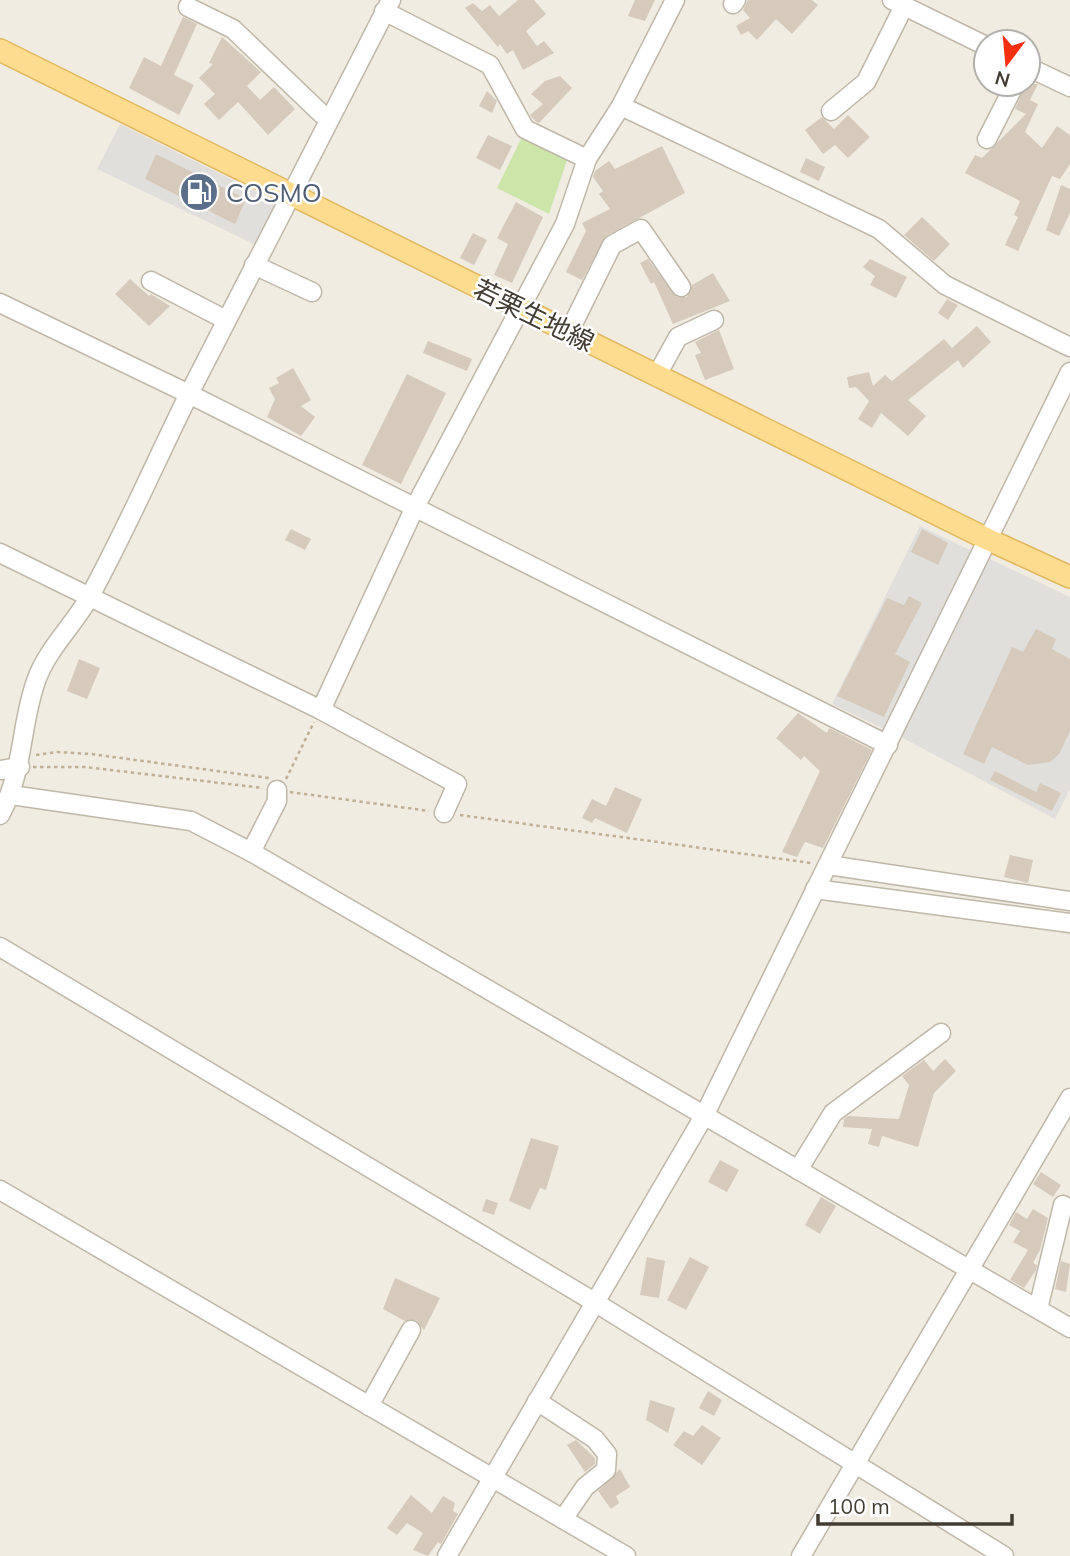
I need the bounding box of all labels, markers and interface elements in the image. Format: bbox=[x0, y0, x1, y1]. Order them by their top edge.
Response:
north arrow bbox=[972, 28, 1042, 98]
text: N bbox=[992, 66, 1013, 93]
fuel station icon: COSMO bbox=[178, 171, 220, 213]
place label: COSMO bbox=[226, 176, 322, 209]
street label: 若栗生地線 bbox=[468, 272, 600, 358]
scale bar bbox=[818, 1482, 1012, 1526]
text: 100 m bbox=[828, 1493, 890, 1519]

